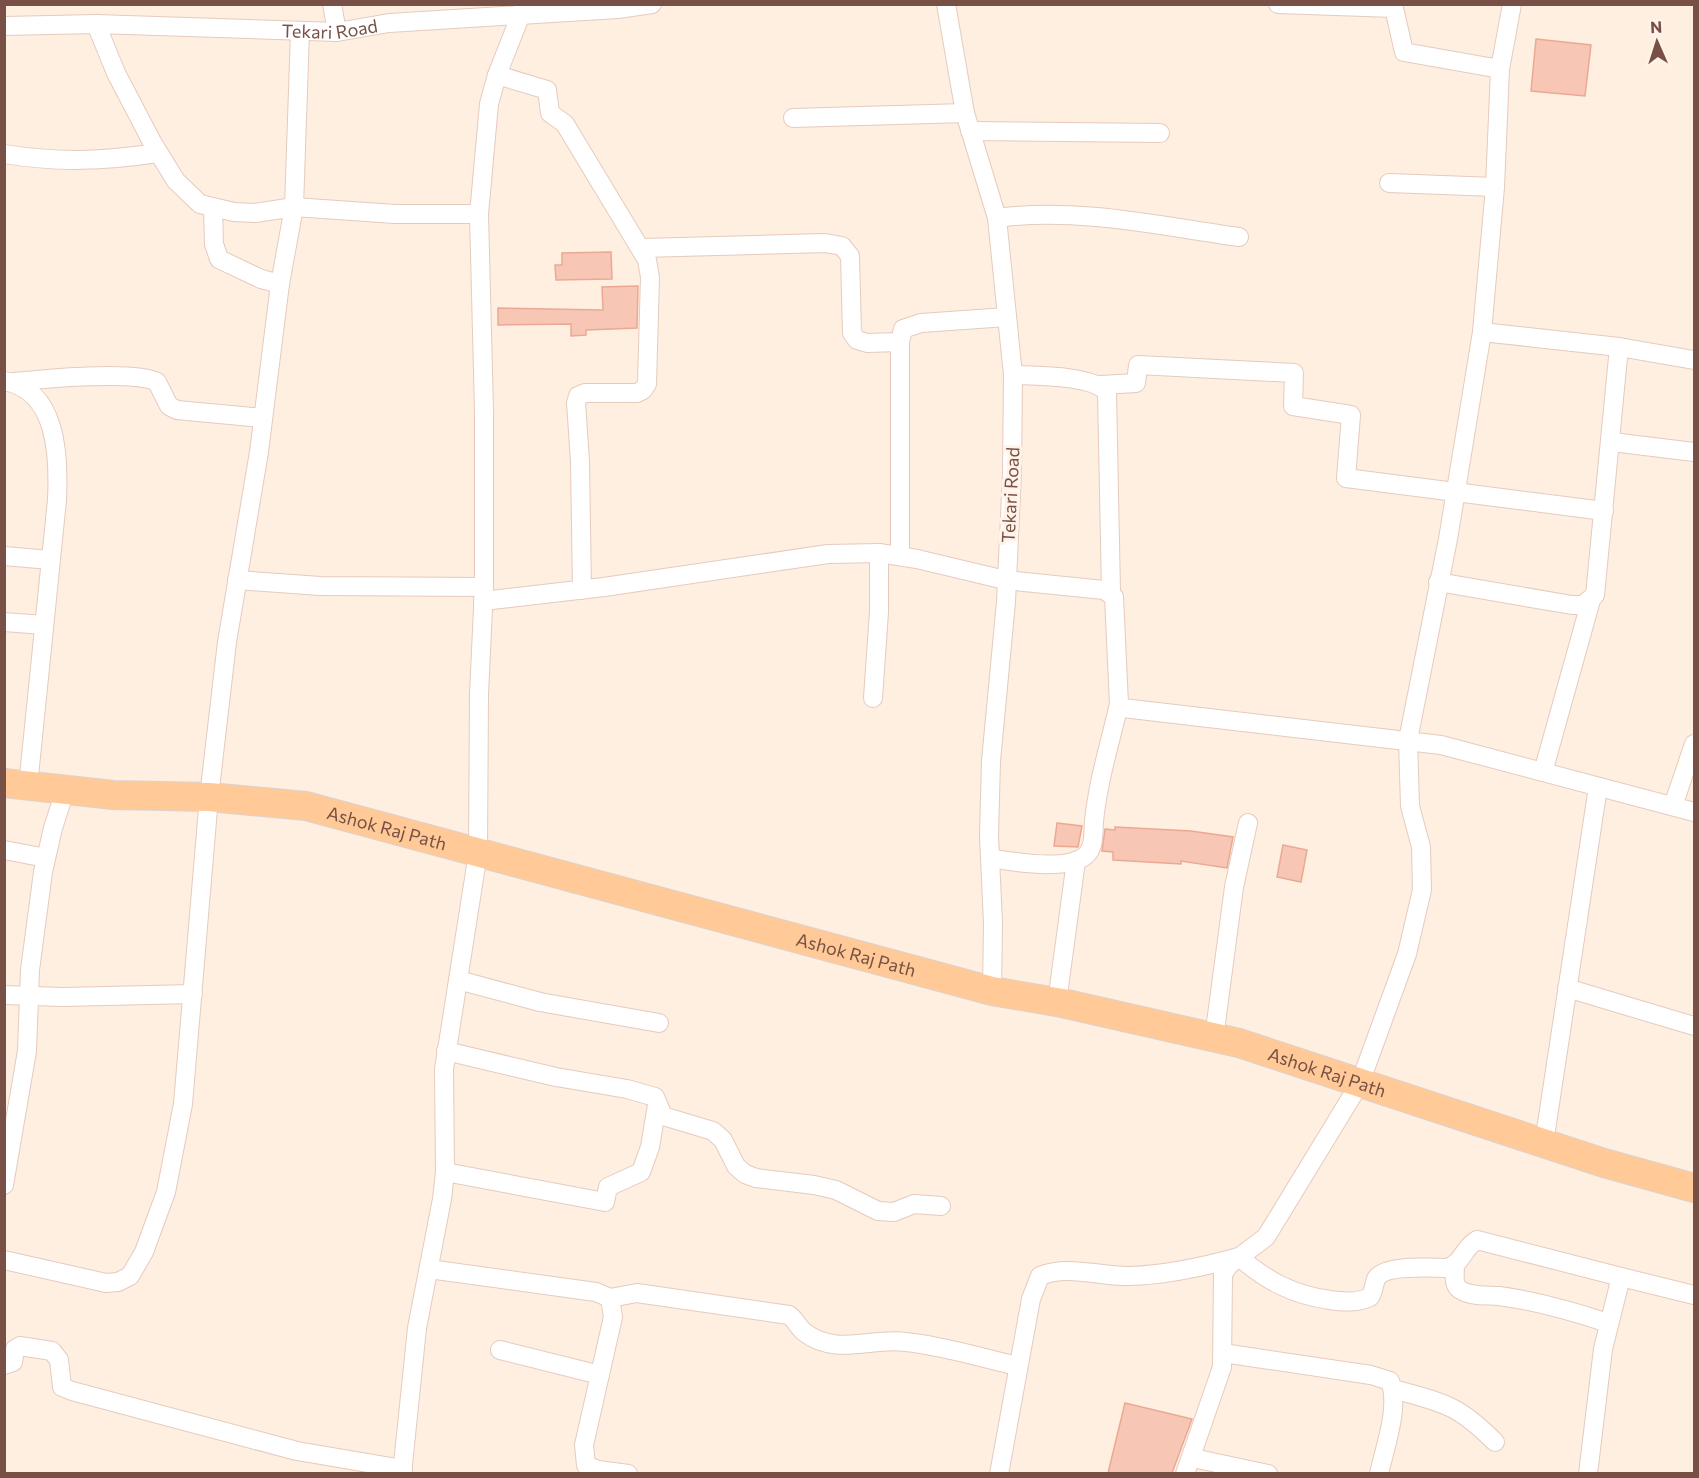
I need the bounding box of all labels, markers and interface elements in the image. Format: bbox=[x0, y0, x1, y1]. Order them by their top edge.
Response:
north arrow bbox=[1627, 12, 1687, 72]
street label: Tekari Road bbox=[281, 14, 379, 43]
text: N bbox=[1650, 17, 1663, 36]
street label: Tekari Road bbox=[996, 446, 1024, 544]
street label: Ashok Raj Path bbox=[325, 801, 449, 854]
street label: Ashok Raj Path bbox=[794, 928, 918, 981]
street label: Ashok Raj Path bbox=[1265, 1042, 1389, 1102]

